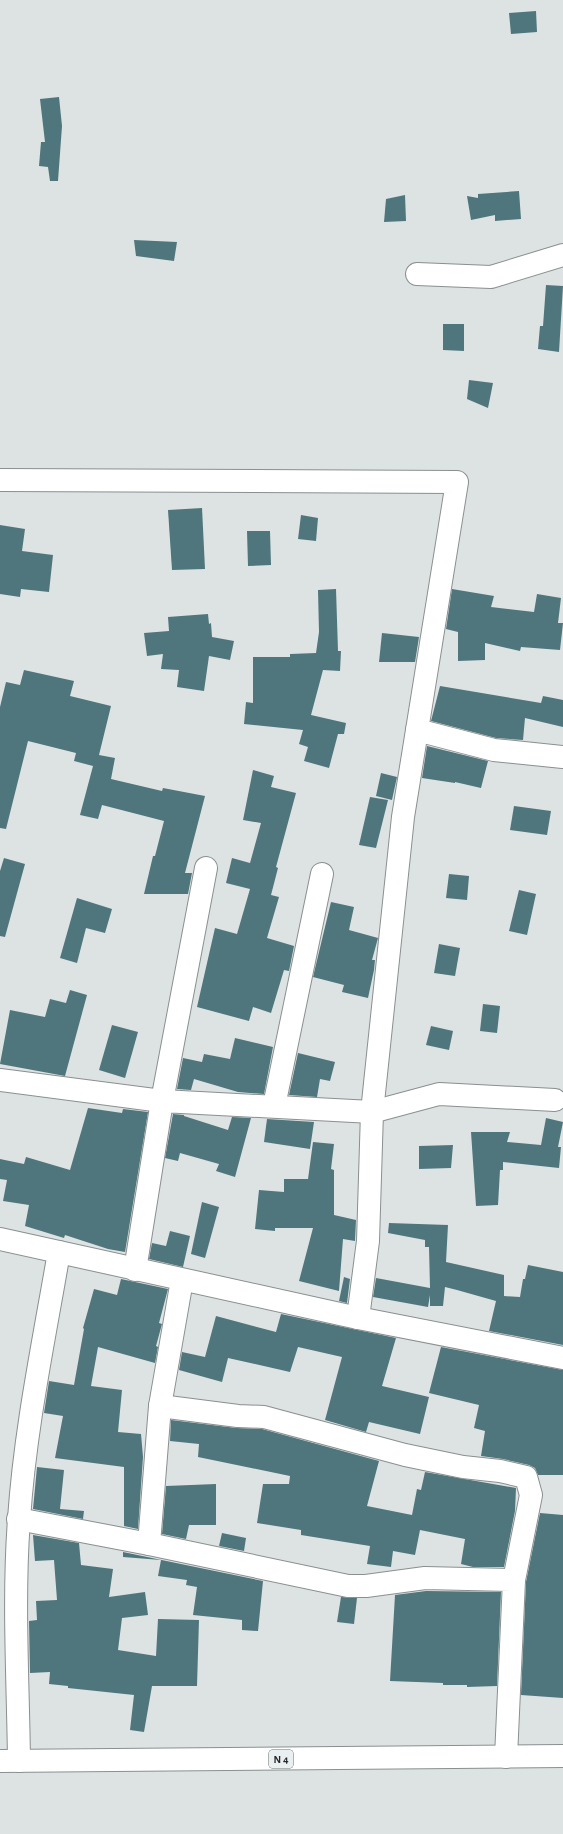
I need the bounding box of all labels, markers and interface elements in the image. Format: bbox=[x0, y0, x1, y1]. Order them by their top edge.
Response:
road number: N 4 bbox=[269, 1750, 293, 1768]

